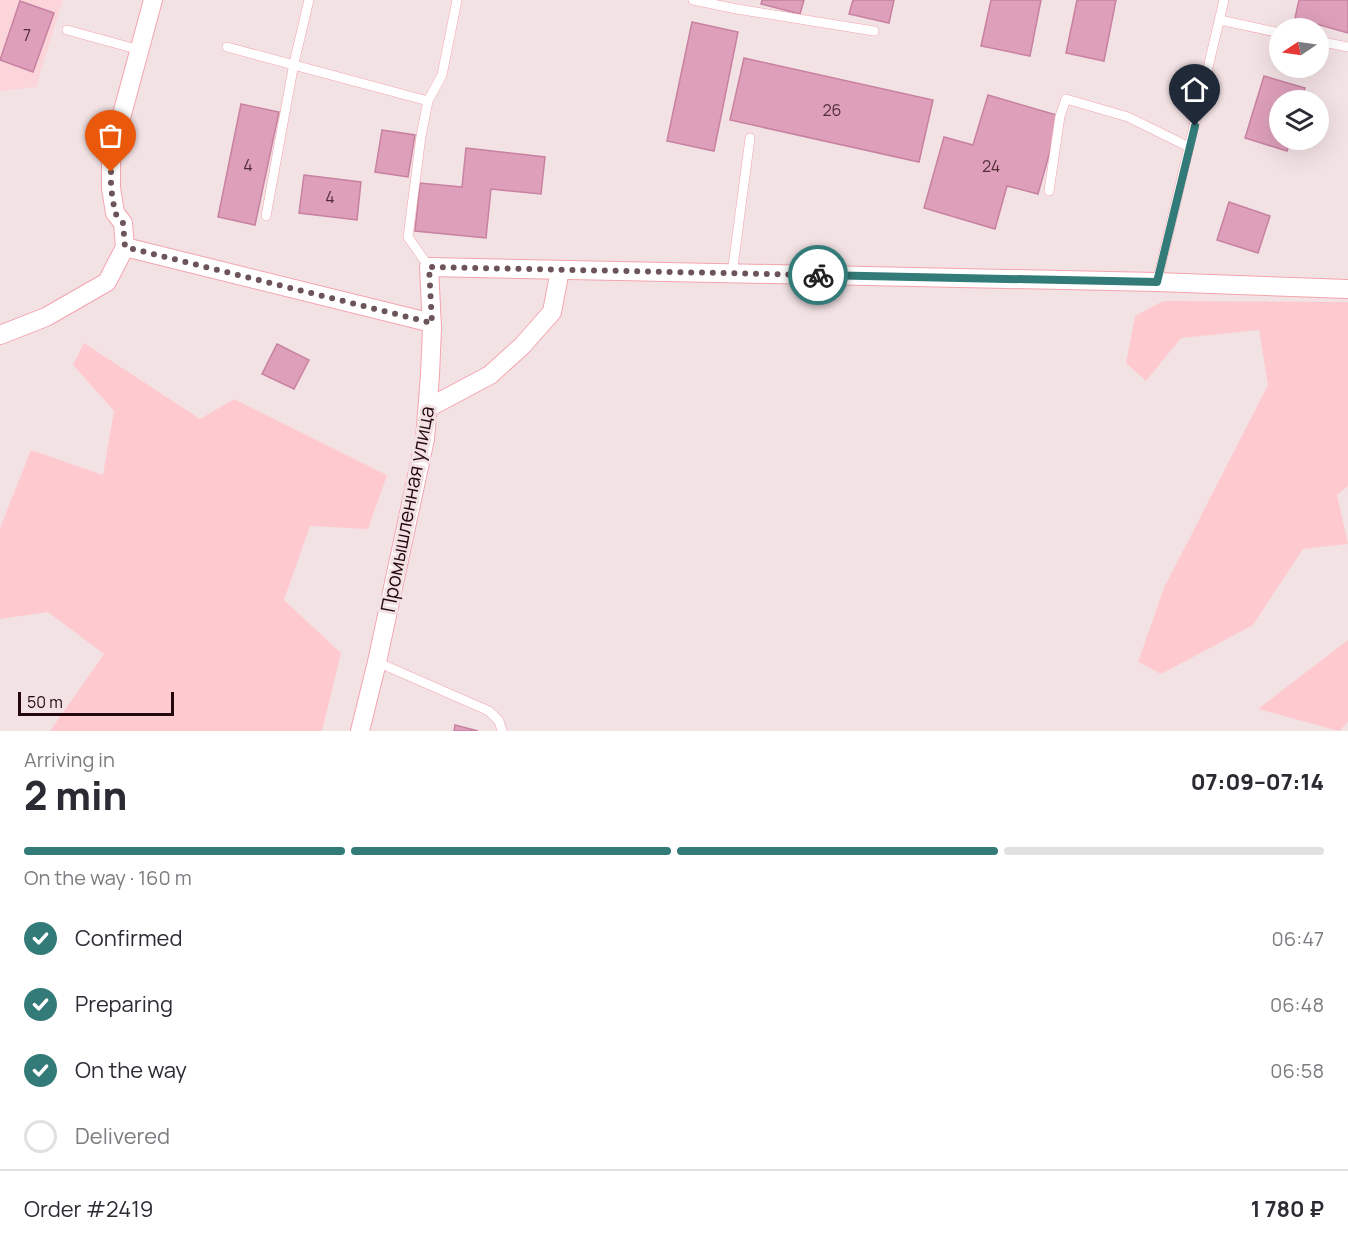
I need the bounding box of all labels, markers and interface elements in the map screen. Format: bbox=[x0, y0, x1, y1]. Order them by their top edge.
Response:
north arrow bbox=[1269, 18, 1329, 78]
map controls bbox=[1269, 18, 1329, 150]
house number: 7 bbox=[23, 24, 31, 46]
pin bbox=[1169, 64, 1220, 126]
icon: home bbox=[1178, 73, 1211, 106]
button: layers bbox=[1269, 90, 1329, 150]
house number: 26 bbox=[822, 99, 842, 121]
pin bbox=[85, 110, 136, 172]
icon: bag bbox=[94, 119, 127, 152]
house number: 4 bbox=[243, 154, 253, 176]
house number: 24 bbox=[982, 155, 1000, 177]
house number: 4 bbox=[325, 186, 335, 208]
courier bbox=[788, 245, 848, 305]
icon: bike bbox=[802, 259, 835, 292]
street label: Промышленная улица bbox=[374, 404, 440, 614]
scale bar bbox=[18, 689, 174, 716]
text: 50 m bbox=[27, 691, 63, 713]
text: Arriving in bbox=[24, 746, 115, 773]
text: 07:09–07:14 bbox=[1191, 767, 1324, 797]
text: 2 min bbox=[24, 768, 127, 822]
text: On the way · 160 m bbox=[24, 864, 192, 891]
icon: check bbox=[24, 922, 57, 955]
text: Confirmed bbox=[75, 923, 183, 953]
text: 06:47 bbox=[1272, 925, 1324, 952]
icon: check bbox=[24, 988, 57, 1021]
text: Preparing bbox=[75, 989, 173, 1019]
text: 06:48 bbox=[1270, 991, 1324, 1018]
icon: check bbox=[24, 1054, 57, 1087]
text: On the way bbox=[75, 1055, 187, 1085]
text: 06:58 bbox=[1270, 1057, 1324, 1084]
text: Delivered bbox=[75, 1121, 170, 1151]
text: Order #2419 bbox=[24, 1194, 153, 1224]
text: 1 780 ₽ bbox=[1251, 1194, 1324, 1224]

